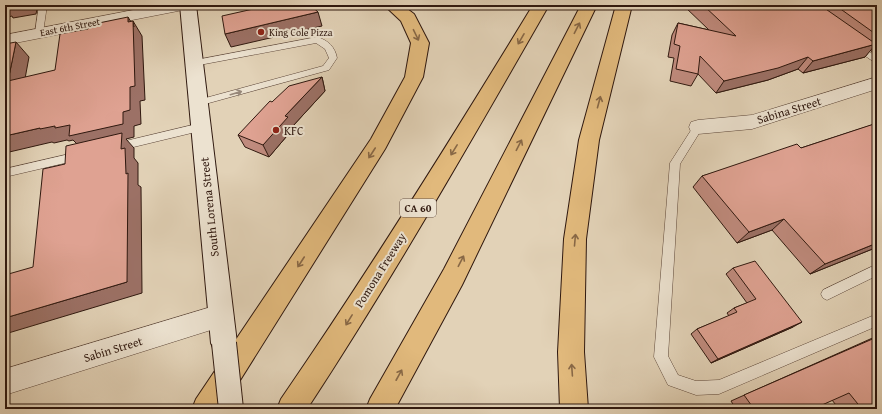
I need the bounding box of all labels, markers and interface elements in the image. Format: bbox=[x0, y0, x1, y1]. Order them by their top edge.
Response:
street label: East 6th Street bbox=[39, 14, 102, 40]
one-way arrow bbox=[574, 23, 581, 35]
place label: King Cole Pizza bbox=[269, 25, 333, 40]
marker: King Cole Pizza bbox=[256, 27, 266, 37]
one-way arrow bbox=[413, 29, 420, 41]
one-way arrow bbox=[517, 33, 525, 45]
one-way arrow bbox=[229, 89, 242, 96]
street label: Sabina Street bbox=[755, 92, 824, 128]
one-way arrow bbox=[596, 96, 604, 109]
place label: KFC bbox=[284, 122, 304, 139]
marker: KFC bbox=[271, 125, 281, 135]
one-way arrow bbox=[516, 139, 523, 151]
one-way arrow bbox=[450, 144, 458, 155]
one-way arrow bbox=[368, 147, 376, 158]
street label: South Lorena Street bbox=[195, 156, 223, 258]
road number: CA 60 bbox=[400, 199, 436, 217]
street label: Pomona Freeway bbox=[350, 229, 410, 311]
one-way arrow bbox=[571, 234, 579, 247]
one-way arrow bbox=[458, 255, 465, 267]
one-way arrow bbox=[297, 256, 305, 268]
one-way arrow bbox=[345, 314, 353, 325]
street label: Sabin Street bbox=[81, 332, 145, 366]
one-way arrow bbox=[568, 364, 575, 377]
one-way arrow bbox=[395, 369, 403, 381]

